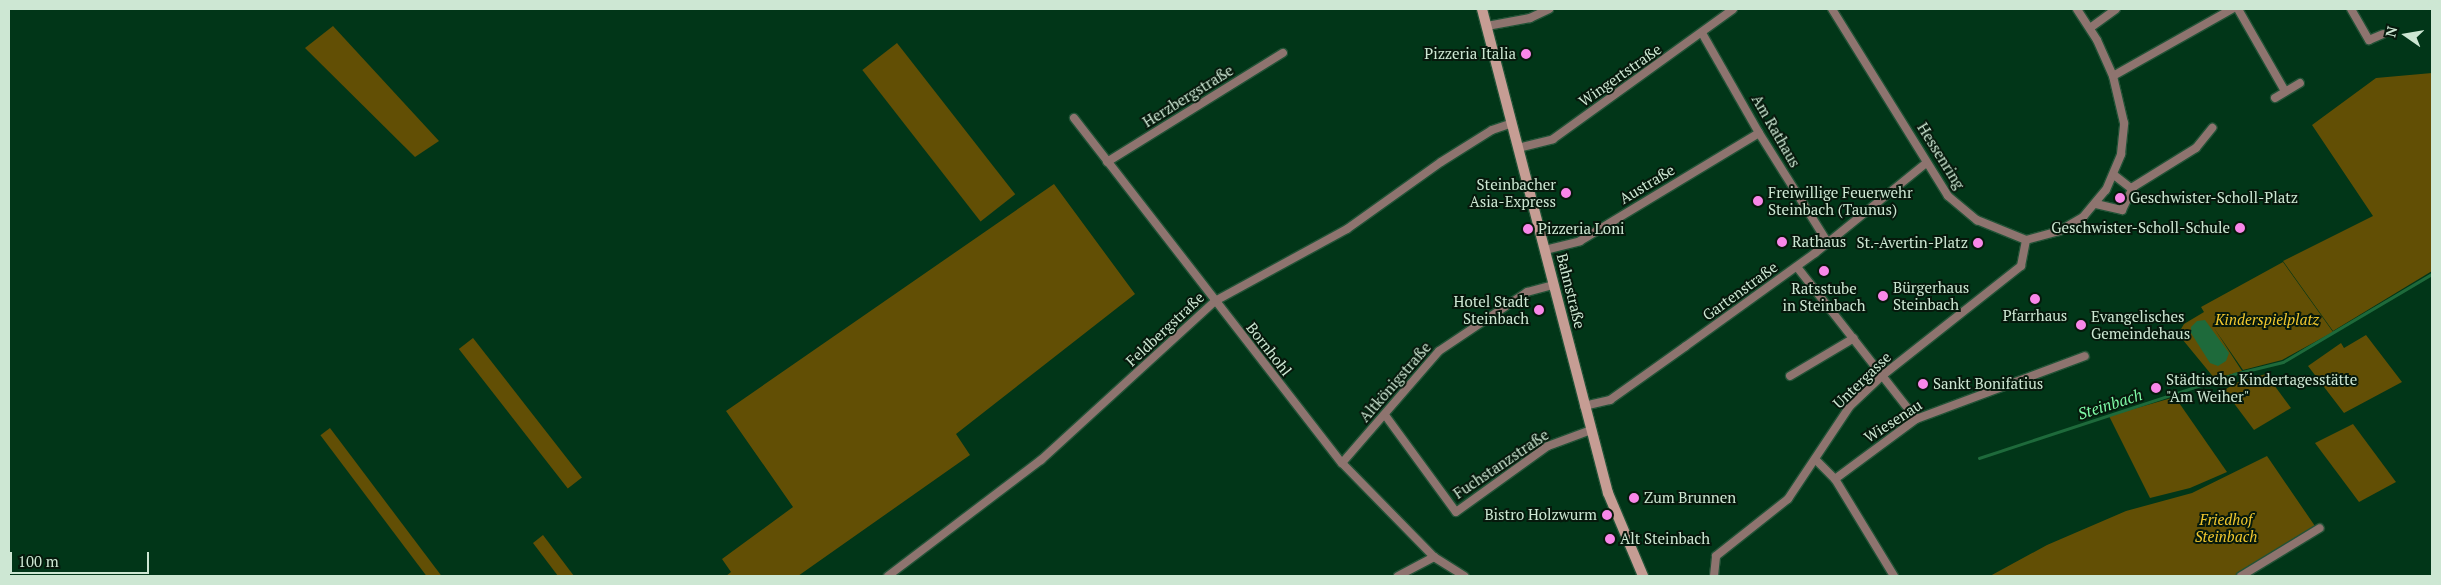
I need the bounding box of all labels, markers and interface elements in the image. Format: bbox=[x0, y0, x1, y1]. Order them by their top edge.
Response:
north arrow bbox=[2381, 10, 2431, 60]
text: N bbox=[2380, 24, 2401, 39]
street label: Wingertstraße bbox=[1575, 40, 1665, 110]
place label: Pizzeria Italia bbox=[1424, 45, 1516, 63]
marker: Pizzeria Italia bbox=[1520, 48, 1532, 60]
street label: Herzbergstraße bbox=[1139, 61, 1237, 131]
street label: Am Rathaus bbox=[1748, 91, 1804, 171]
street label: Hessenring bbox=[1913, 119, 1969, 193]
street label: Austraße bbox=[1616, 160, 1678, 208]
place label: Steinbacher Asia-Express bbox=[1469, 175, 1556, 210]
place label: Freiwillige Feuerwehr Steinbach (Taunus) bbox=[1768, 183, 1913, 218]
marker: Steinbacher Asia-Express bbox=[1560, 187, 1572, 199]
place label: Geschwister-Scholl-Platz bbox=[2130, 189, 2298, 207]
marker: Geschwister-Scholl-Platz bbox=[2114, 192, 2126, 204]
marker: Freiwillige Feuerwehr Steinbach (Taunus) bbox=[1752, 195, 1764, 207]
place label: Geschwister-Scholl-Schule bbox=[2051, 219, 2230, 237]
place label: Pizzeria Loni bbox=[1538, 220, 1625, 238]
marker: Geschwister-Scholl-Schule bbox=[2234, 222, 2246, 234]
marker: Pizzeria Loni bbox=[1522, 223, 1534, 235]
place label: Rathaus bbox=[1792, 233, 1846, 251]
place label: St.-Avertin-Platz bbox=[1856, 234, 1968, 252]
marker: Rathaus bbox=[1776, 236, 1788, 248]
marker: St.-Avertin-Platz bbox=[1972, 237, 1984, 249]
street label: Bahnstraße bbox=[1553, 251, 1589, 331]
street label: Gartenstraße bbox=[1699, 258, 1781, 324]
marker: Ratsstube in Steinbach bbox=[1818, 265, 1830, 277]
place label: Bürgerhaus Steinbach bbox=[1893, 278, 1969, 313]
place label: Ratsstube in Steinbach bbox=[1782, 279, 1866, 314]
street label: Feldbergstraße bbox=[1122, 288, 1208, 370]
marker: Bürgerhaus Steinbach bbox=[1877, 290, 1889, 302]
place label: Hotel Stadt Steinbach bbox=[1454, 292, 1529, 327]
marker: Pfarrhaus bbox=[2029, 293, 2041, 305]
marker: Hotel Stadt Steinbach bbox=[1533, 304, 1545, 316]
place label: Pfarrhaus bbox=[2003, 307, 2067, 325]
place label: Evangelisches Gemeindehaus bbox=[2091, 307, 2190, 342]
park label: Kinderspielplatz bbox=[2215, 311, 2319, 329]
street label: Bornhohl bbox=[1243, 319, 1295, 379]
marker: Evangelisches Gemeindehaus bbox=[2075, 319, 2087, 331]
street label: Altkönigstraße bbox=[1355, 338, 1435, 426]
street label: Untergasse bbox=[1829, 348, 1895, 412]
place label: Städtische Kindertagesstätte "Am Weiher" bbox=[2166, 370, 2357, 405]
place label: Sankt Bonifatius bbox=[1933, 375, 2043, 393]
marker: Sankt Bonifatius bbox=[1917, 378, 1929, 390]
marker: Städtische Kindertagesstätte "Am Weiher" bbox=[2150, 382, 2162, 394]
water label: Steinbach bbox=[2075, 385, 2145, 423]
street label: Wiesenau bbox=[1861, 396, 1925, 446]
street label: Fuchstanzstraße bbox=[1450, 426, 1552, 502]
place label: Zum Brunnen bbox=[1644, 489, 1736, 507]
marker: Zum Brunnen bbox=[1628, 492, 1640, 504]
place label: Bistro Holzwurm bbox=[1484, 506, 1597, 524]
marker: Bistro Holzwurm bbox=[1601, 509, 1613, 521]
park label: Friedhof Steinbach bbox=[2195, 510, 2257, 545]
place label: Alt Steinbach bbox=[1620, 530, 1710, 548]
marker: Alt Steinbach bbox=[1604, 533, 1616, 545]
scale bar bbox=[12, 542, 151, 574]
text: 100 m bbox=[18, 551, 59, 571]

